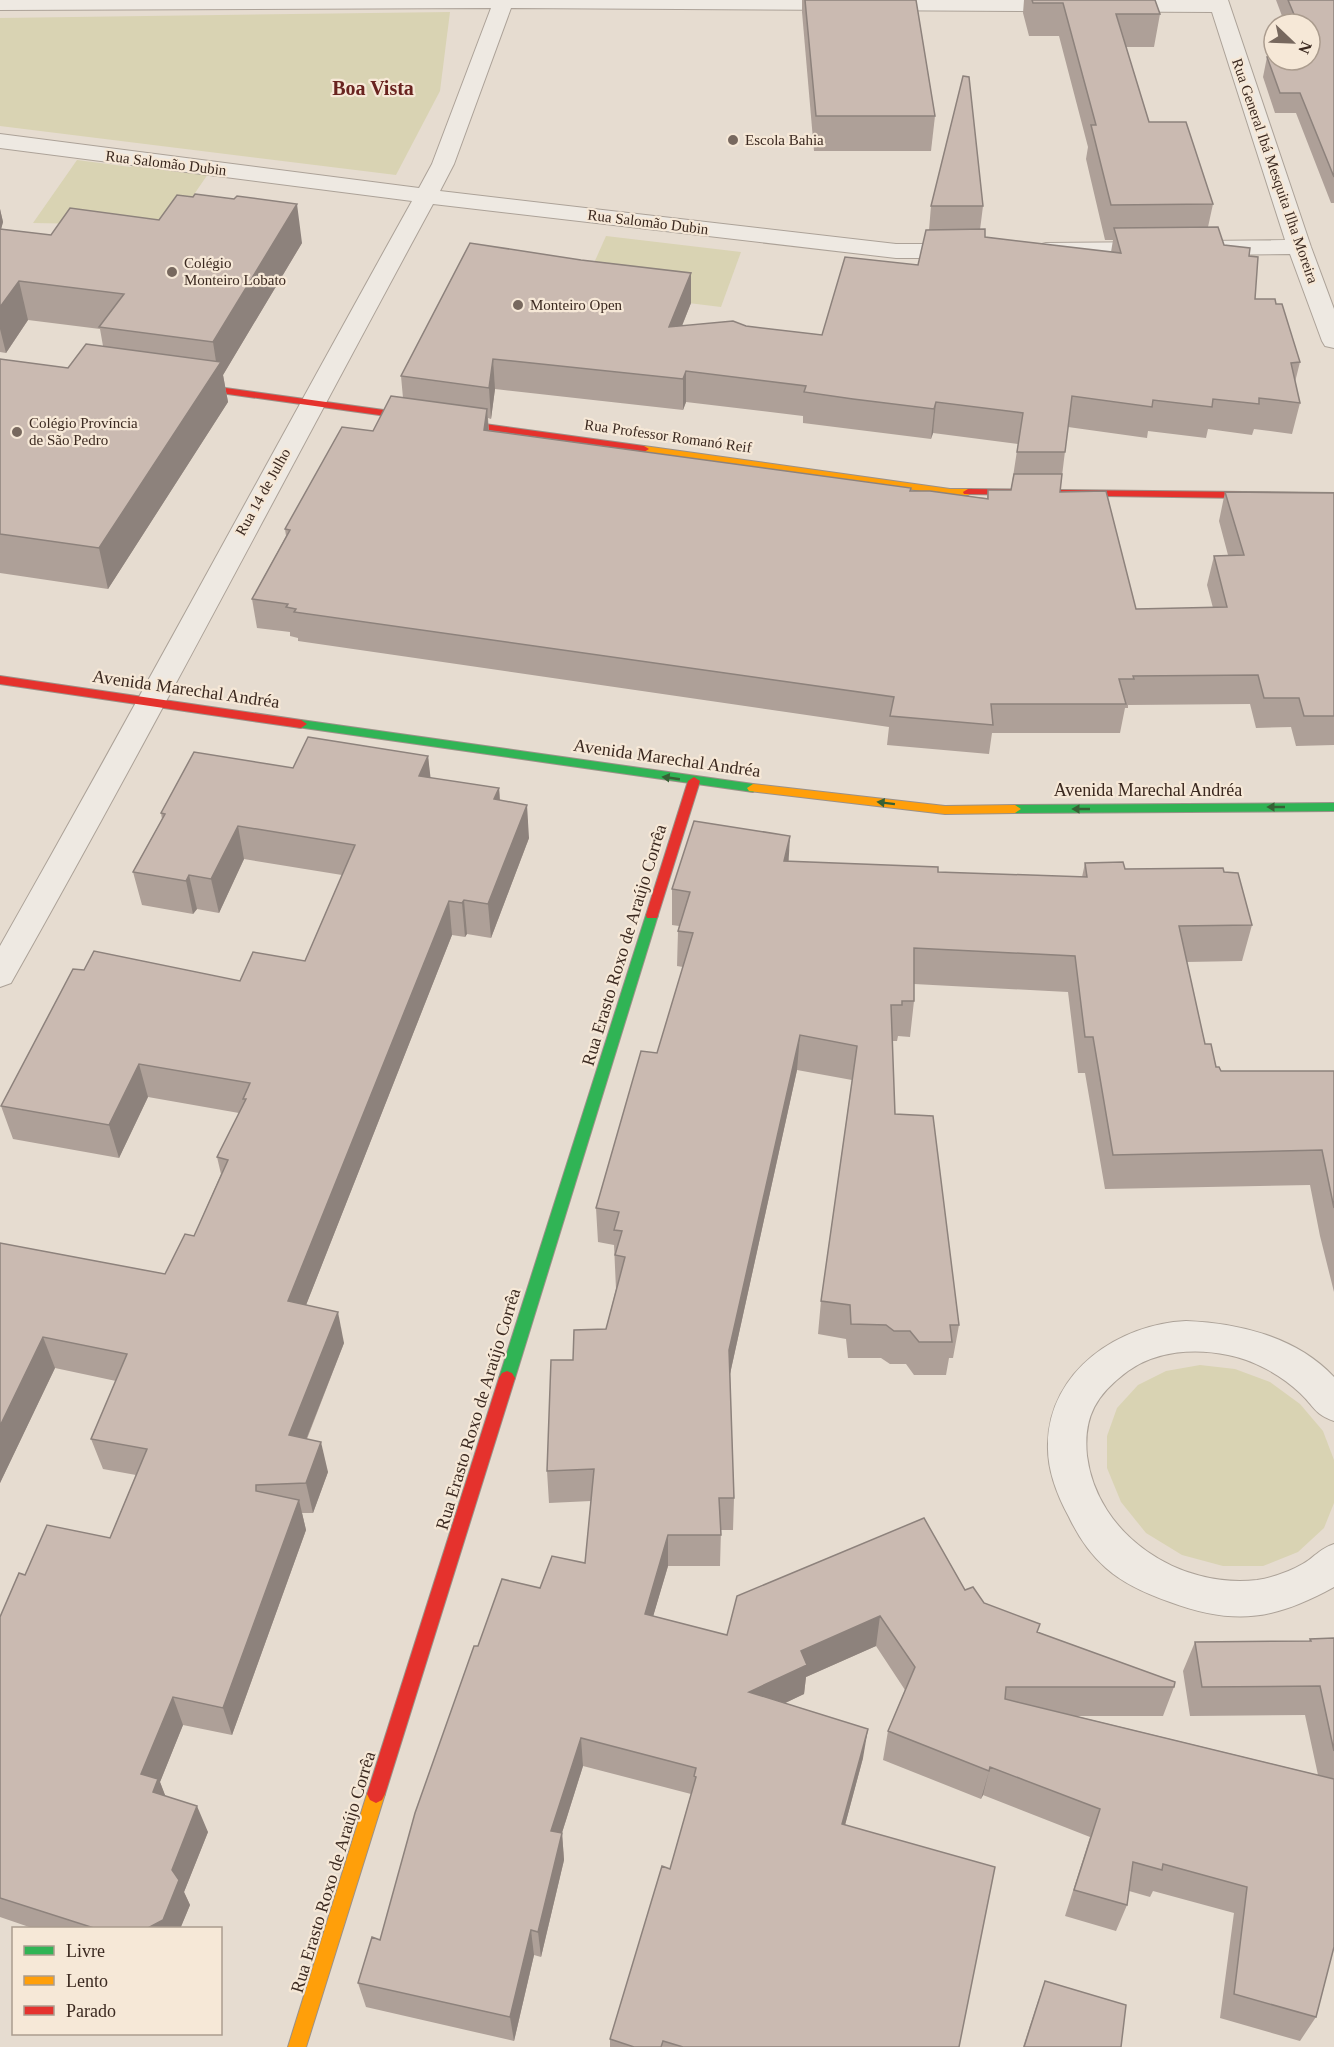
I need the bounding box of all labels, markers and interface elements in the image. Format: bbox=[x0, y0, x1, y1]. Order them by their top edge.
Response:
north arrow bbox=[1262, 12, 1322, 72]
text: N bbox=[1295, 39, 1315, 57]
street label: Rua General Ibá Mesquita Ilha Moreira bbox=[1229, 56, 1321, 286]
district label: Boa Vista bbox=[332, 77, 414, 99]
place label: Escola Bahia bbox=[745, 132, 824, 148]
marker: Escola Bahia bbox=[726, 133, 740, 147]
street label: Rua Salomão Dubin bbox=[105, 148, 228, 178]
street label: Rua Salomão Dubin bbox=[587, 207, 710, 237]
place label: Colégio Monteiro Lobato bbox=[184, 255, 286, 288]
marker: Colégio Monteiro Lobato bbox=[165, 265, 179, 279]
place label: Monteiro Open bbox=[530, 297, 623, 313]
marker: Monteiro Open bbox=[511, 298, 525, 312]
place label: Colégio Província de São Pedro bbox=[29, 415, 138, 448]
street label: Rua Professor Romanó Reif bbox=[583, 416, 753, 456]
marker: Colégio Província de São Pedro bbox=[10, 425, 24, 439]
street label: Rua 14 de Julho bbox=[232, 446, 294, 538]
street label: Avenida Marechal Andréa bbox=[91, 666, 281, 712]
street label: Avenida Marechal Andréa bbox=[572, 735, 762, 781]
one-way arrow bbox=[662, 773, 681, 782]
street label: Avenida Marechal Andréa bbox=[1054, 780, 1242, 800]
one-way arrow bbox=[876, 798, 895, 808]
one-way arrow bbox=[1266, 802, 1285, 812]
one-way arrow bbox=[1071, 804, 1090, 814]
street label: Rua Erasto Roxo de Araújo Corrêa bbox=[578, 822, 670, 1068]
street label: Rua Erasto Roxo de Araújo Corrêa bbox=[432, 1286, 524, 1532]
street label: Rua Erasto Roxo de Araújo Corrêa bbox=[287, 1749, 379, 1995]
legend bbox=[12, 1927, 222, 2035]
text: Livre bbox=[66, 1941, 105, 1961]
text: Lento bbox=[66, 1971, 108, 1991]
text: Parado bbox=[66, 2001, 116, 2021]

